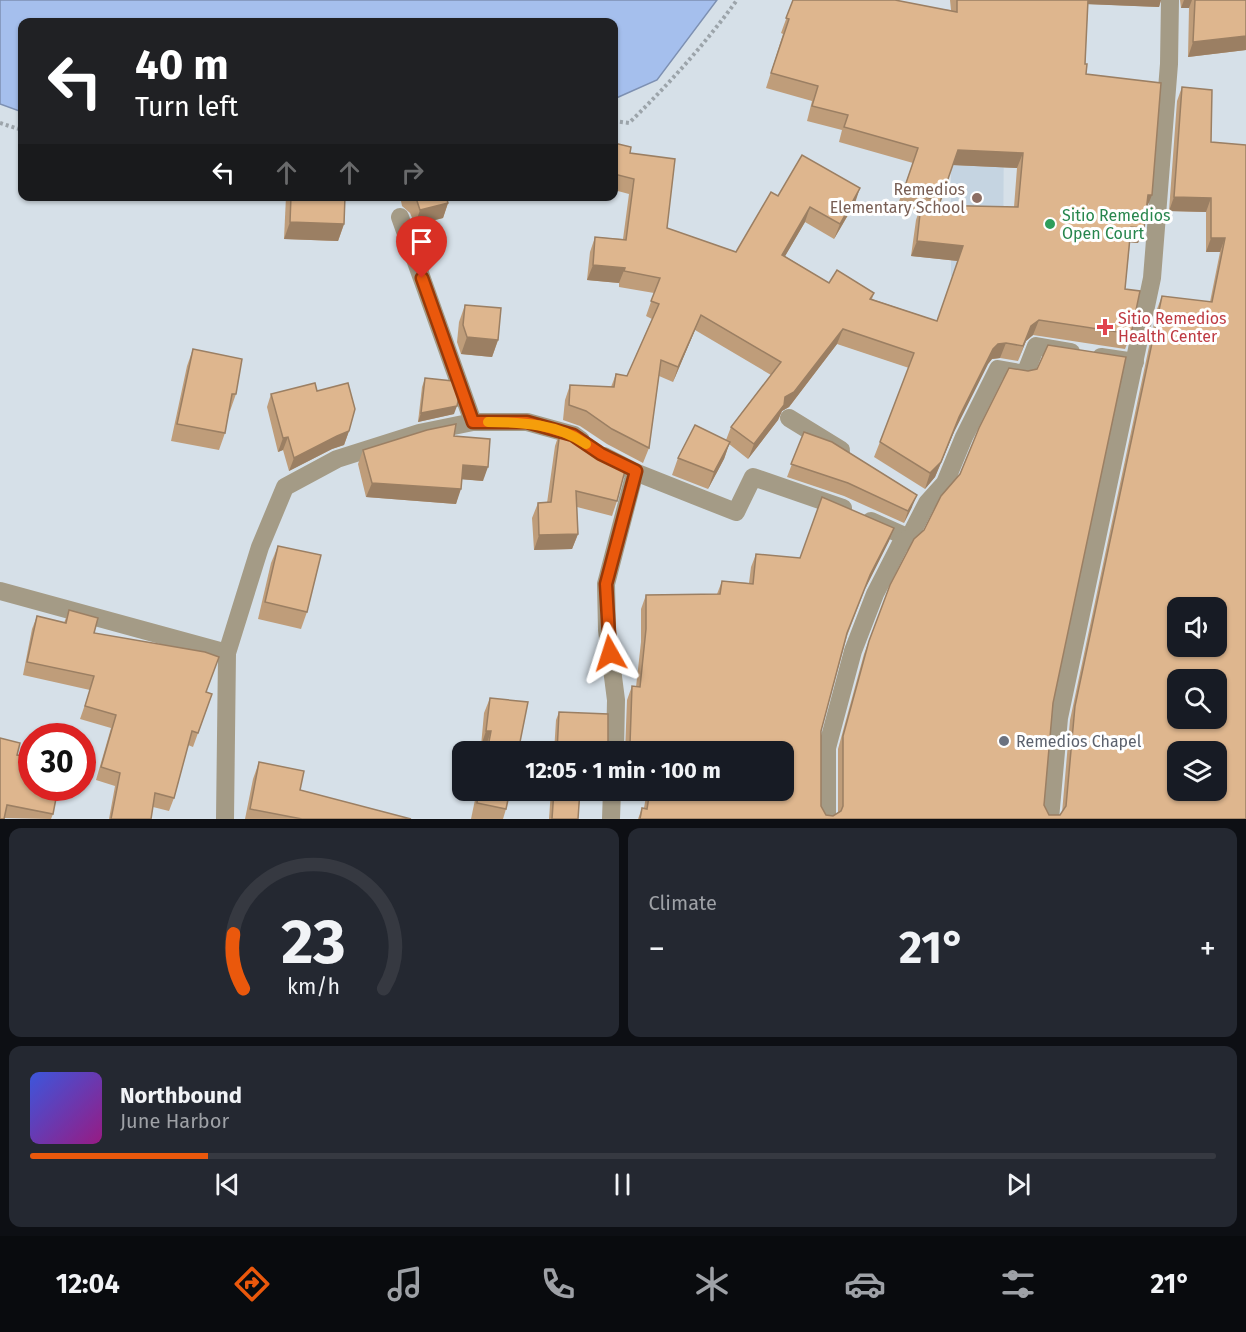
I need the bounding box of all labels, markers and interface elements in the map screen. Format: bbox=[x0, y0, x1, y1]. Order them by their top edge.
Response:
text: 40 m bbox=[135, 40, 229, 90]
icon: left bbox=[36, 42, 114, 120]
text: Turn left bbox=[135, 91, 238, 123]
icon: left bbox=[207, 156, 240, 189]
icon: ahead bbox=[270, 156, 303, 189]
icon: ahead bbox=[333, 156, 366, 189]
icon: right bbox=[396, 156, 429, 189]
place label: Remedios Elementary School bbox=[830, 180, 965, 217]
marker: Remedios Elementary School bbox=[970, 191, 984, 205]
place label: Sitio Remedios Open Court bbox=[1062, 206, 1171, 243]
pin bbox=[396, 216, 447, 278]
marker: Sitio Remedios Open Court bbox=[1043, 217, 1057, 231]
icon: arrive bbox=[405, 225, 438, 258]
place label: Sitio Remedios Health Center bbox=[1118, 309, 1227, 346]
marker: Sitio Remedios Health Center bbox=[1096, 318, 1114, 336]
map controls bbox=[1167, 597, 1227, 801]
button: sound bbox=[1167, 597, 1227, 657]
position arrow bbox=[578, 621, 642, 685]
button: search bbox=[1167, 669, 1227, 729]
speed limit sign: 30 bbox=[18, 723, 96, 801]
place label: Remedios Chapel bbox=[1016, 732, 1142, 751]
marker: Remedios Chapel bbox=[997, 734, 1011, 748]
button: layers bbox=[1167, 741, 1227, 801]
text: 12:05 · 1 min · 100 m bbox=[525, 757, 721, 784]
text: Climate bbox=[649, 891, 717, 915]
text: 23 bbox=[282, 905, 346, 980]
text: 21° bbox=[899, 921, 966, 975]
text: − bbox=[649, 929, 665, 969]
text: + bbox=[1200, 929, 1216, 969]
text: km/h bbox=[287, 975, 340, 1001]
text: Northbound bbox=[120, 1082, 242, 1109]
text: June Harbor bbox=[120, 1109, 229, 1133]
icon: previous bbox=[211, 1168, 244, 1201]
icon: pause bbox=[606, 1168, 639, 1201]
icon: next bbox=[1002, 1168, 1035, 1201]
icon: directions bbox=[231, 1263, 273, 1305]
icon: music bbox=[384, 1263, 426, 1305]
icon: phone bbox=[537, 1263, 579, 1305]
icon: climate bbox=[691, 1263, 733, 1305]
icon: car bbox=[844, 1263, 886, 1305]
icon: filters bbox=[997, 1263, 1039, 1305]
text: 12:04 bbox=[56, 1268, 120, 1300]
text: 21° bbox=[1150, 1268, 1190, 1300]

